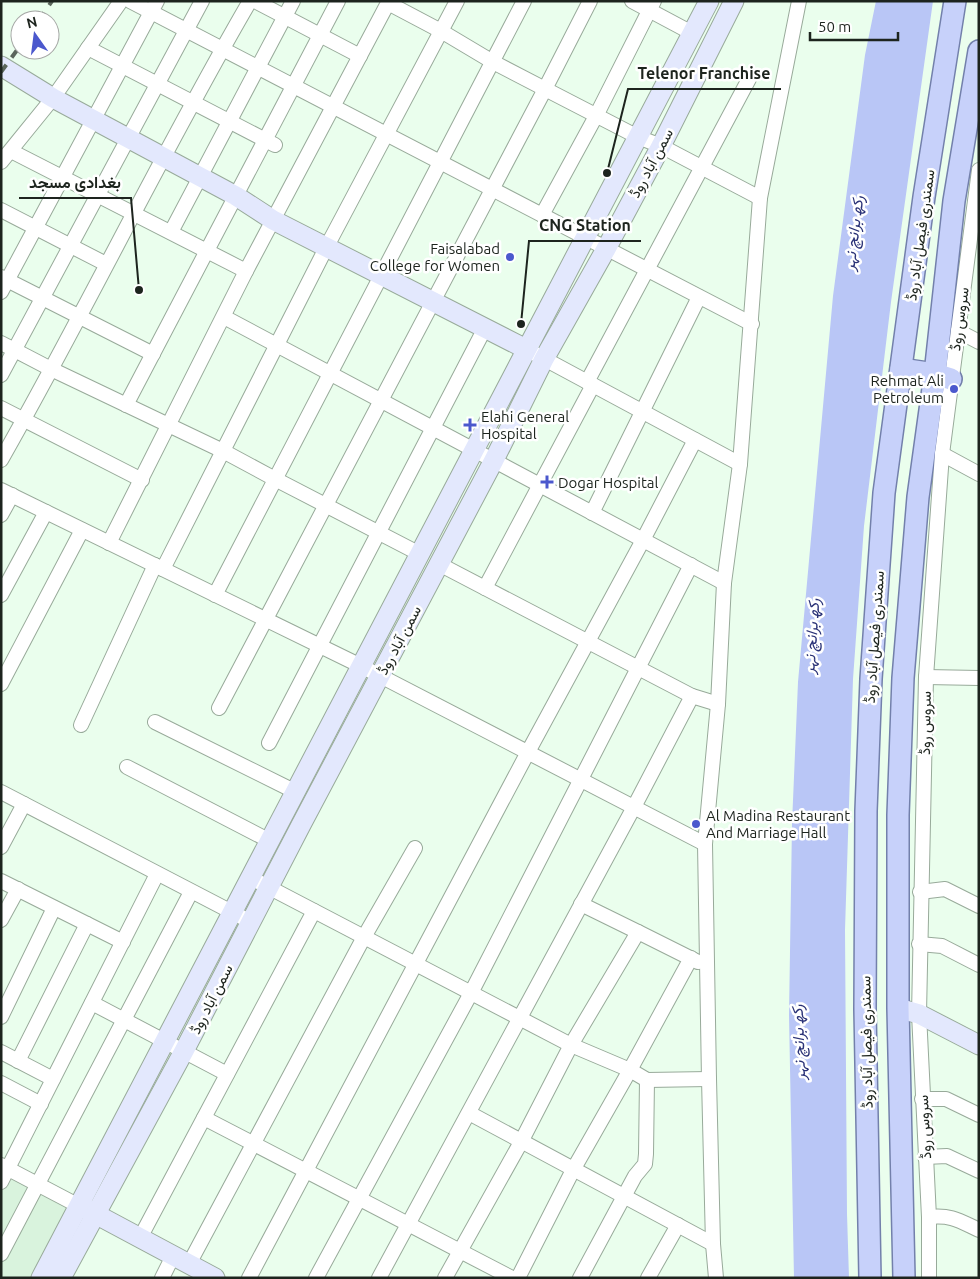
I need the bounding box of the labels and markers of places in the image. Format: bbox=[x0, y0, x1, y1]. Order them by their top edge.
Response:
callout: Telenor Franchise bbox=[628, 58, 781, 89]
callout: بغدادی مسجد bbox=[19, 167, 131, 198]
callout: CNG Station bbox=[529, 210, 641, 241]
place label: Faisalabad College for Women bbox=[370, 240, 500, 274]
marker: Faisalabad College for Women bbox=[504, 251, 516, 263]
place label: Rehmat Ali Petroleum bbox=[871, 372, 944, 406]
marker: Rehmat Ali Petroleum bbox=[948, 383, 960, 395]
place label: Elahi General Hospital bbox=[481, 408, 569, 442]
marker: Elahi General Hospital bbox=[463, 418, 477, 432]
place label: Dogar Hospital bbox=[558, 474, 659, 491]
marker: Dogar Hospital bbox=[540, 475, 554, 489]
place label: Al Madina Restaurant And Marriage Hall bbox=[706, 807, 850, 841]
marker: Al Madina Restaurant And Marriage Hall bbox=[690, 818, 702, 830]

